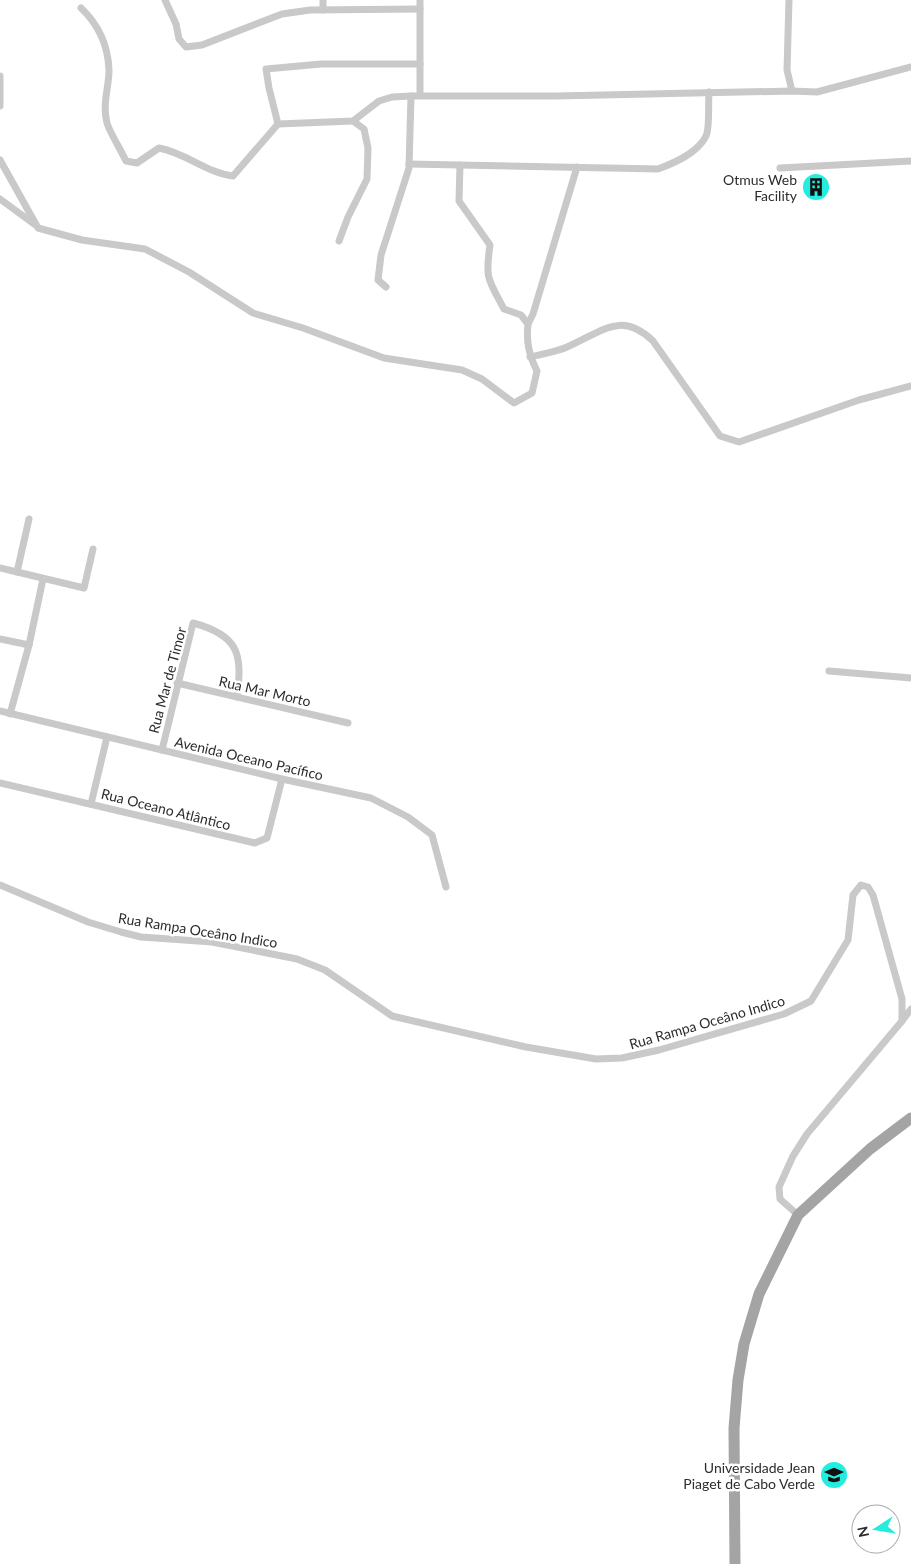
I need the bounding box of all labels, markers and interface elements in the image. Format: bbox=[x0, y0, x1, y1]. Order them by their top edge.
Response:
place label: Otmus Web Facility bbox=[723, 171, 798, 204]
building icon: Otmus Web Facility bbox=[801, 172, 831, 202]
street label: Rua Mar de Timor bbox=[145, 625, 189, 735]
street label: Rua Mar Morto bbox=[217, 672, 313, 710]
street label: Avenida Oceano Pacífico bbox=[173, 733, 325, 783]
street label: Rua Oceano Atlântico bbox=[99, 785, 233, 833]
street label: Rua Rampa Oceâno Indico bbox=[117, 909, 279, 951]
street label: Rua Rampa Oceâno Indico bbox=[627, 992, 787, 1052]
place label: Universidade Jean Piaget de Cabo Verde bbox=[683, 1459, 815, 1492]
school or university icon: Universidade Jean Piaget de Cabo Verde bbox=[819, 1460, 849, 1490]
north arrow bbox=[851, 1504, 901, 1554]
text: N bbox=[853, 1525, 872, 1539]

